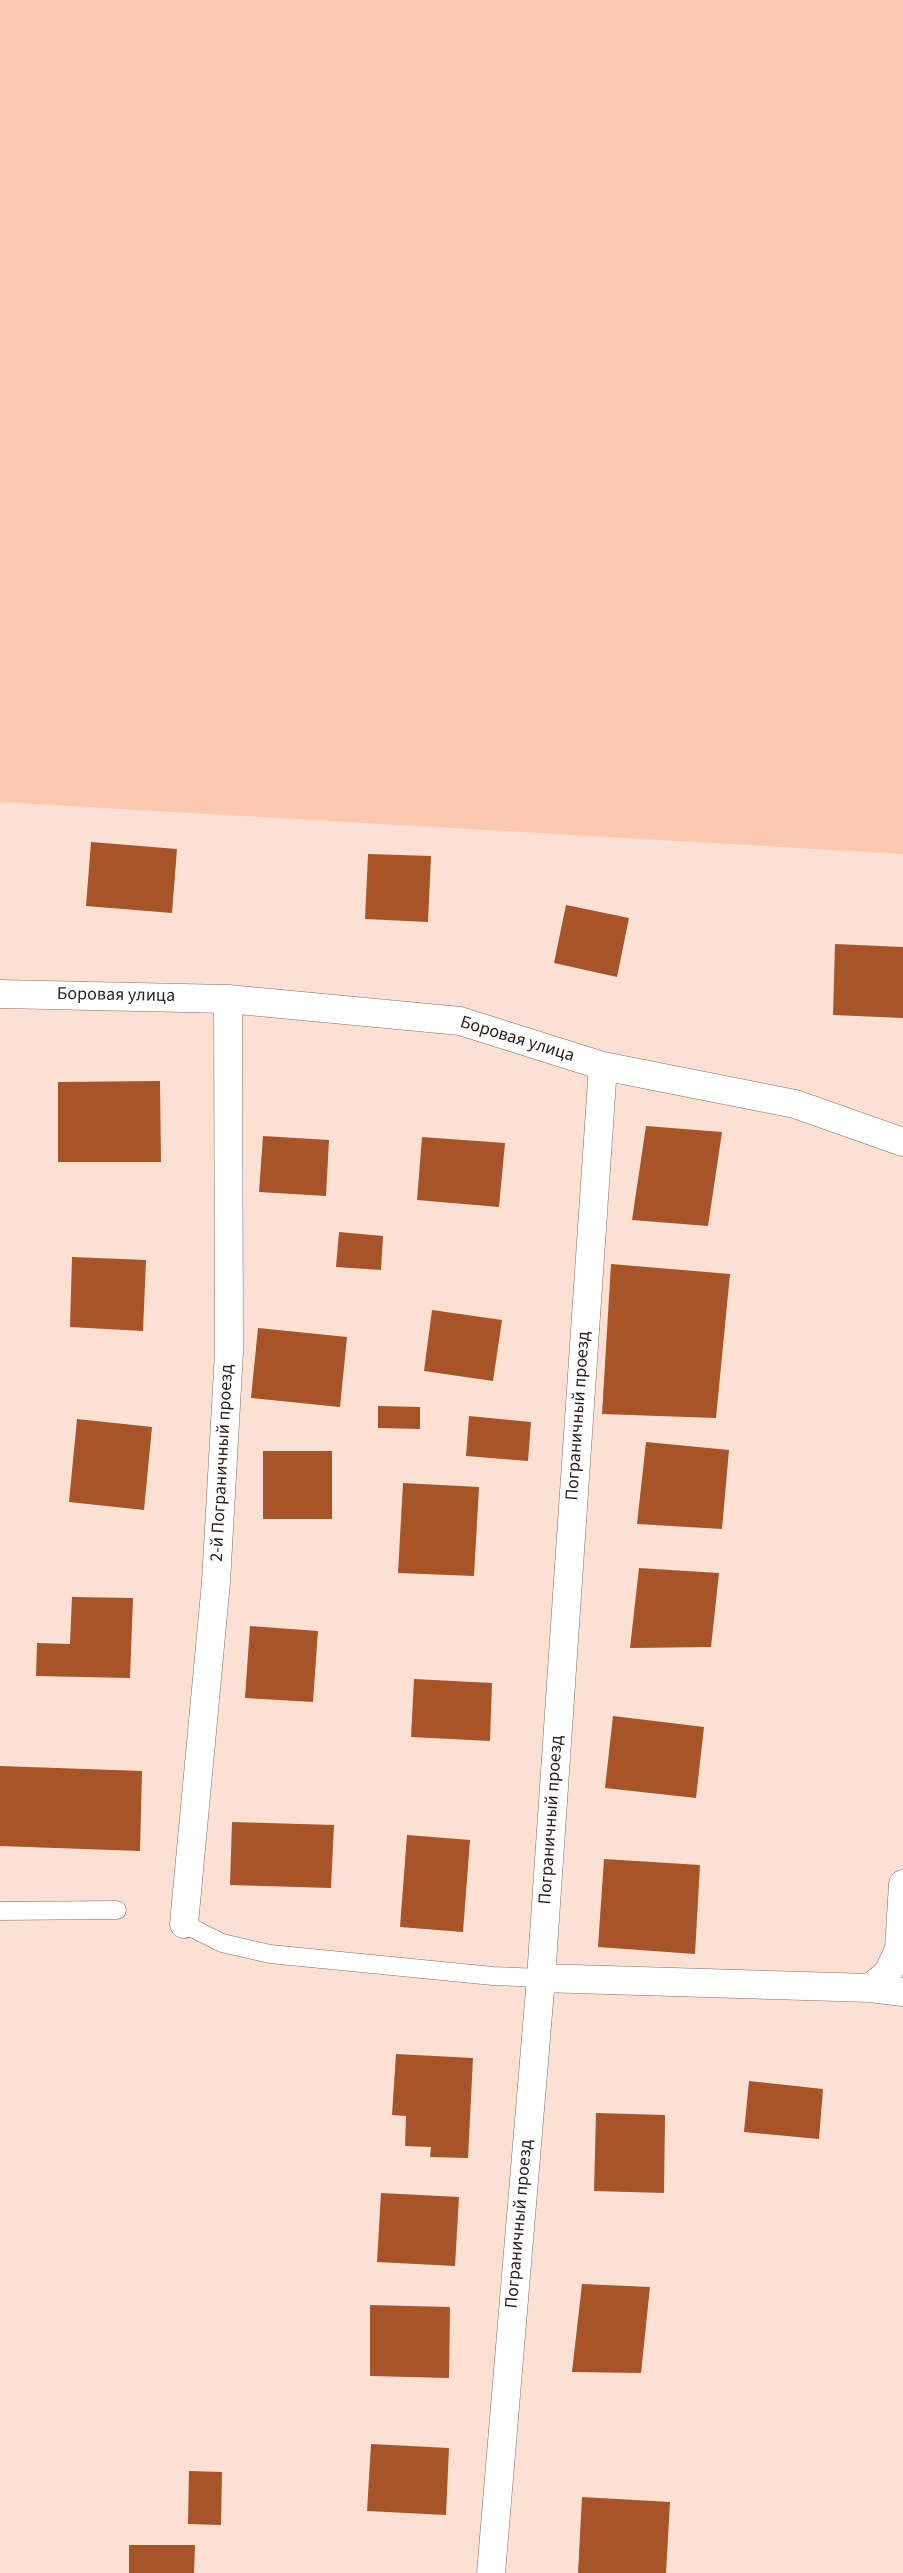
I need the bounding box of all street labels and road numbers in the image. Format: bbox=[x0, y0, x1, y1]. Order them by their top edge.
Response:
street label: Боровая улица bbox=[57, 984, 175, 1008]
street label: Боровая улица bbox=[457, 1012, 577, 1068]
street label: Пограничный проезд bbox=[562, 1331, 596, 1501]
street label: 2-й Пограничный проезд bbox=[207, 1364, 239, 1562]
street label: Пограничный проезд bbox=[535, 1735, 569, 1905]
street label: Пограничный проезд bbox=[502, 2139, 538, 2309]

